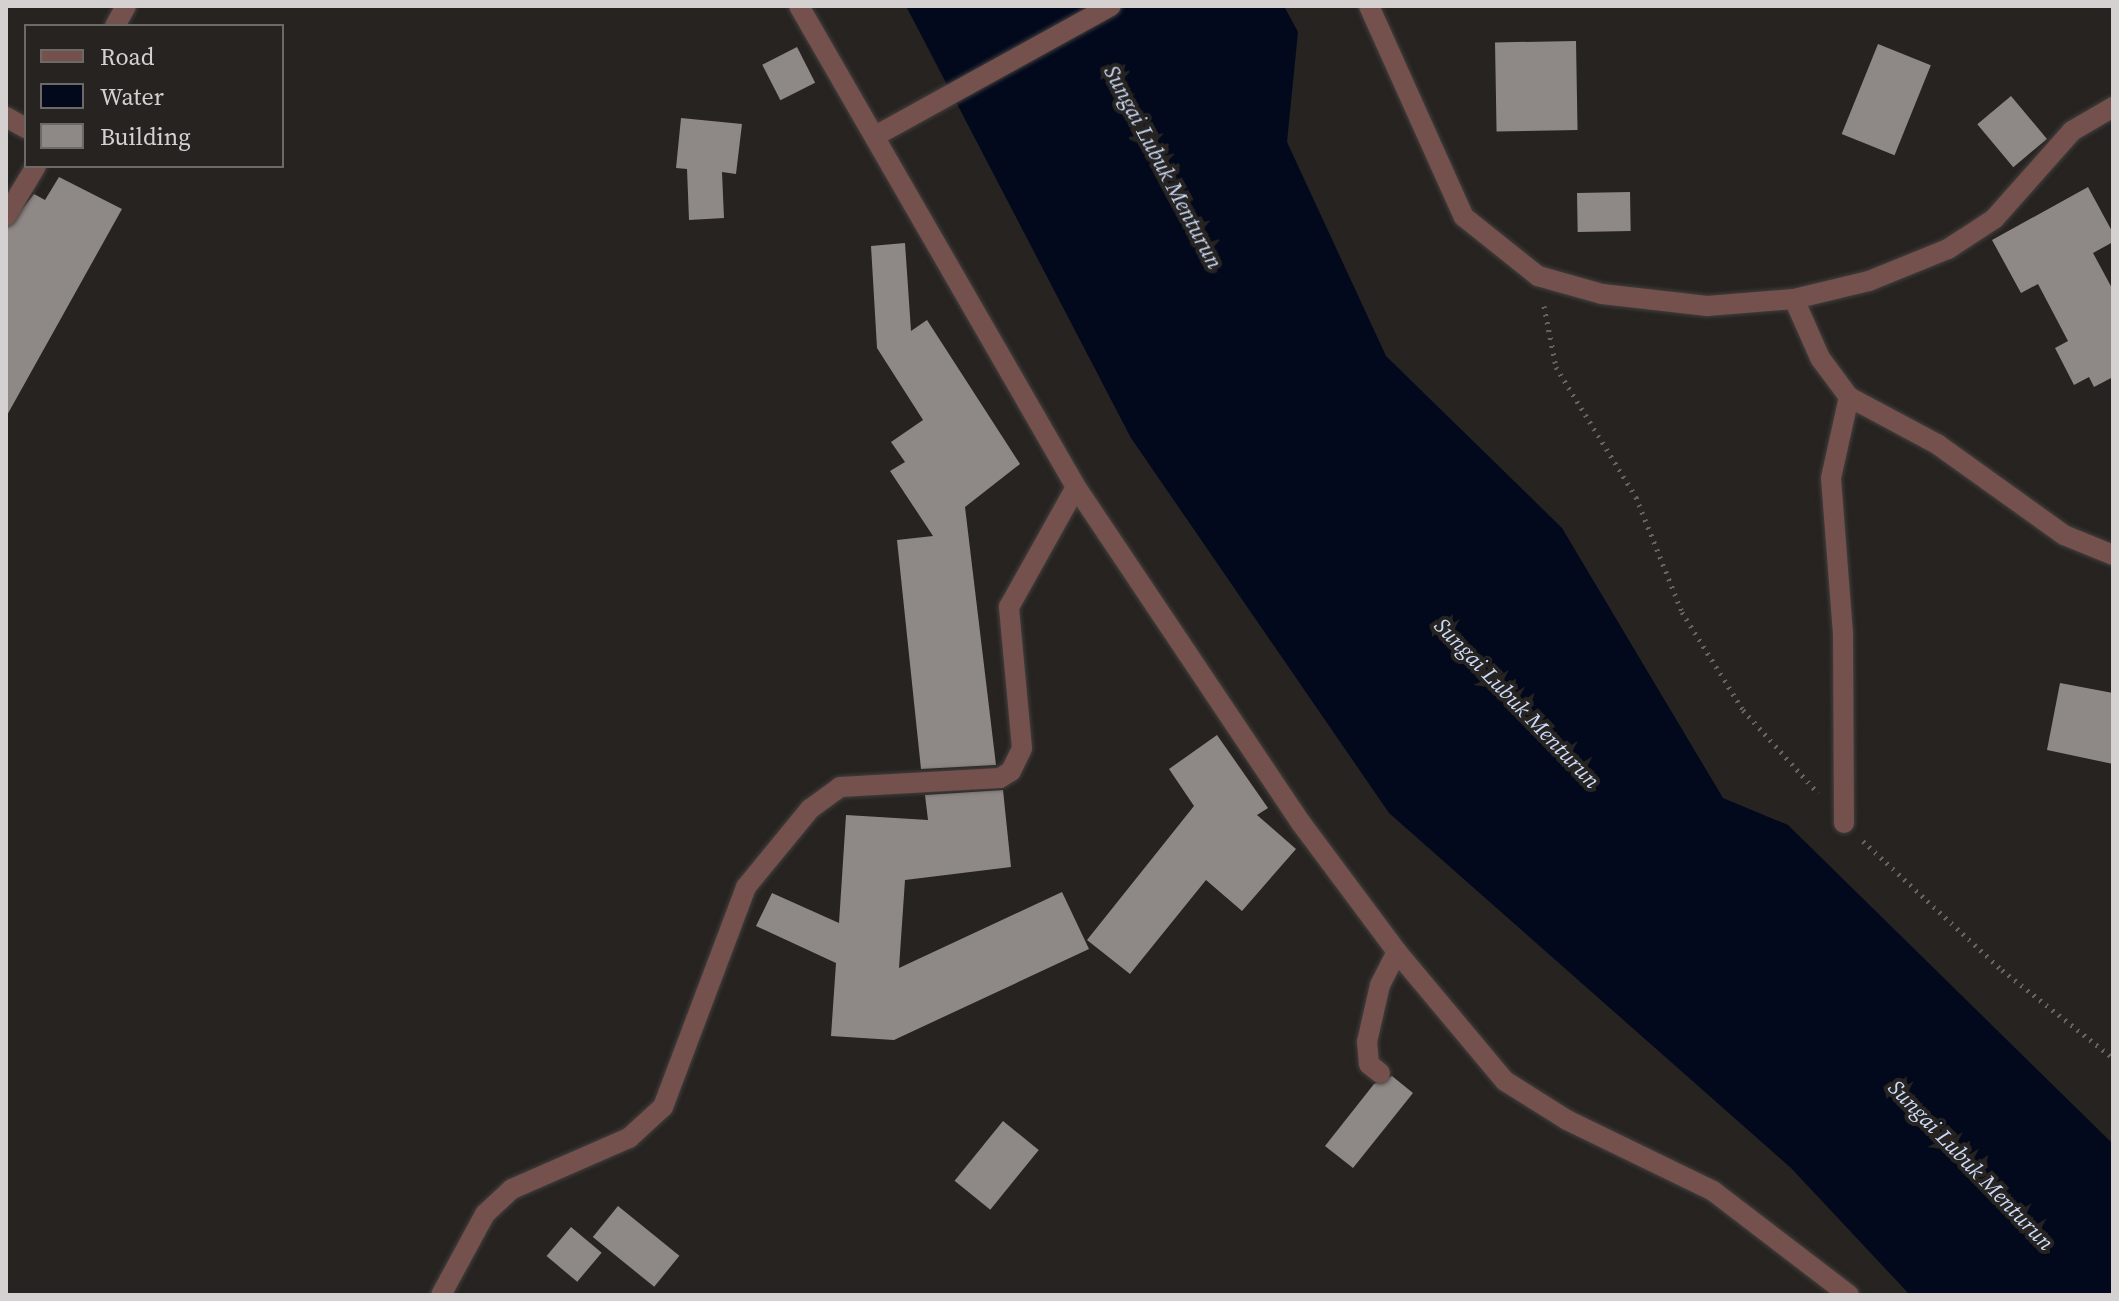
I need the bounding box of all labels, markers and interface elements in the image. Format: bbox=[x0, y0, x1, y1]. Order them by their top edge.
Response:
legend bbox=[24, 24, 284, 168]
text: Road bbox=[100, 40, 154, 73]
water label: Sungai Lubuk Menturun bbox=[1098, 61, 1228, 273]
text: Water bbox=[100, 80, 164, 113]
text: Building bbox=[100, 120, 191, 153]
water label: Sungai Lubuk Menturun bbox=[1429, 612, 1605, 794]
water label: Sungai Lubuk Menturun bbox=[1883, 1074, 2059, 1256]

